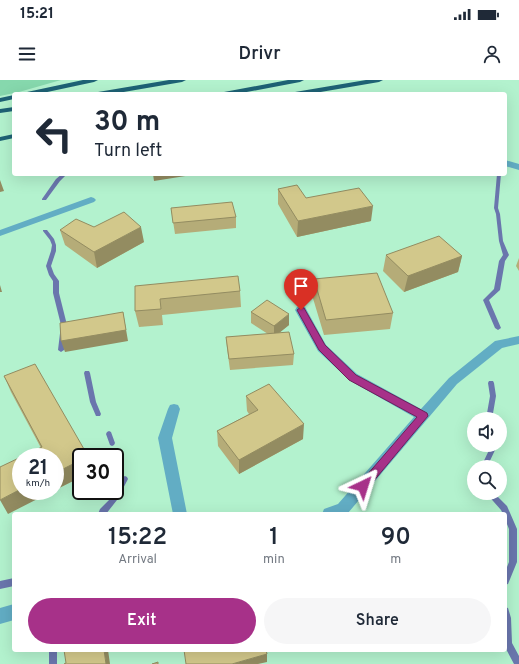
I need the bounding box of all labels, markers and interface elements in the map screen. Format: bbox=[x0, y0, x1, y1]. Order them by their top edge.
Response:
text: 15:21 bbox=[20, 5, 54, 24]
icon: menu bbox=[16, 43, 38, 65]
text: Drivr bbox=[238, 43, 281, 66]
icon: person bbox=[481, 43, 503, 65]
text: 30 m bbox=[94, 105, 160, 141]
icon: left bbox=[28, 108, 80, 160]
text: Turn left bbox=[94, 140, 162, 163]
pin bbox=[284, 269, 318, 310]
icon: arrive bbox=[290, 275, 312, 297]
map controls bbox=[467, 412, 507, 500]
button: sound bbox=[467, 412, 507, 452]
speed limit sign: 30 bbox=[72, 448, 124, 500]
text: 21 bbox=[28, 456, 48, 482]
button: search bbox=[467, 460, 507, 500]
position arrow bbox=[342, 465, 384, 507]
text: km/h bbox=[26, 477, 50, 490]
text: 15:22 bbox=[108, 523, 167, 553]
text: 1 bbox=[269, 523, 279, 553]
text: 90 bbox=[381, 523, 411, 553]
text: Arrival bbox=[118, 552, 157, 568]
text: min bbox=[263, 552, 285, 568]
text: m bbox=[390, 552, 401, 568]
button: Exit bbox=[28, 598, 256, 644]
button: Share bbox=[264, 598, 491, 644]

